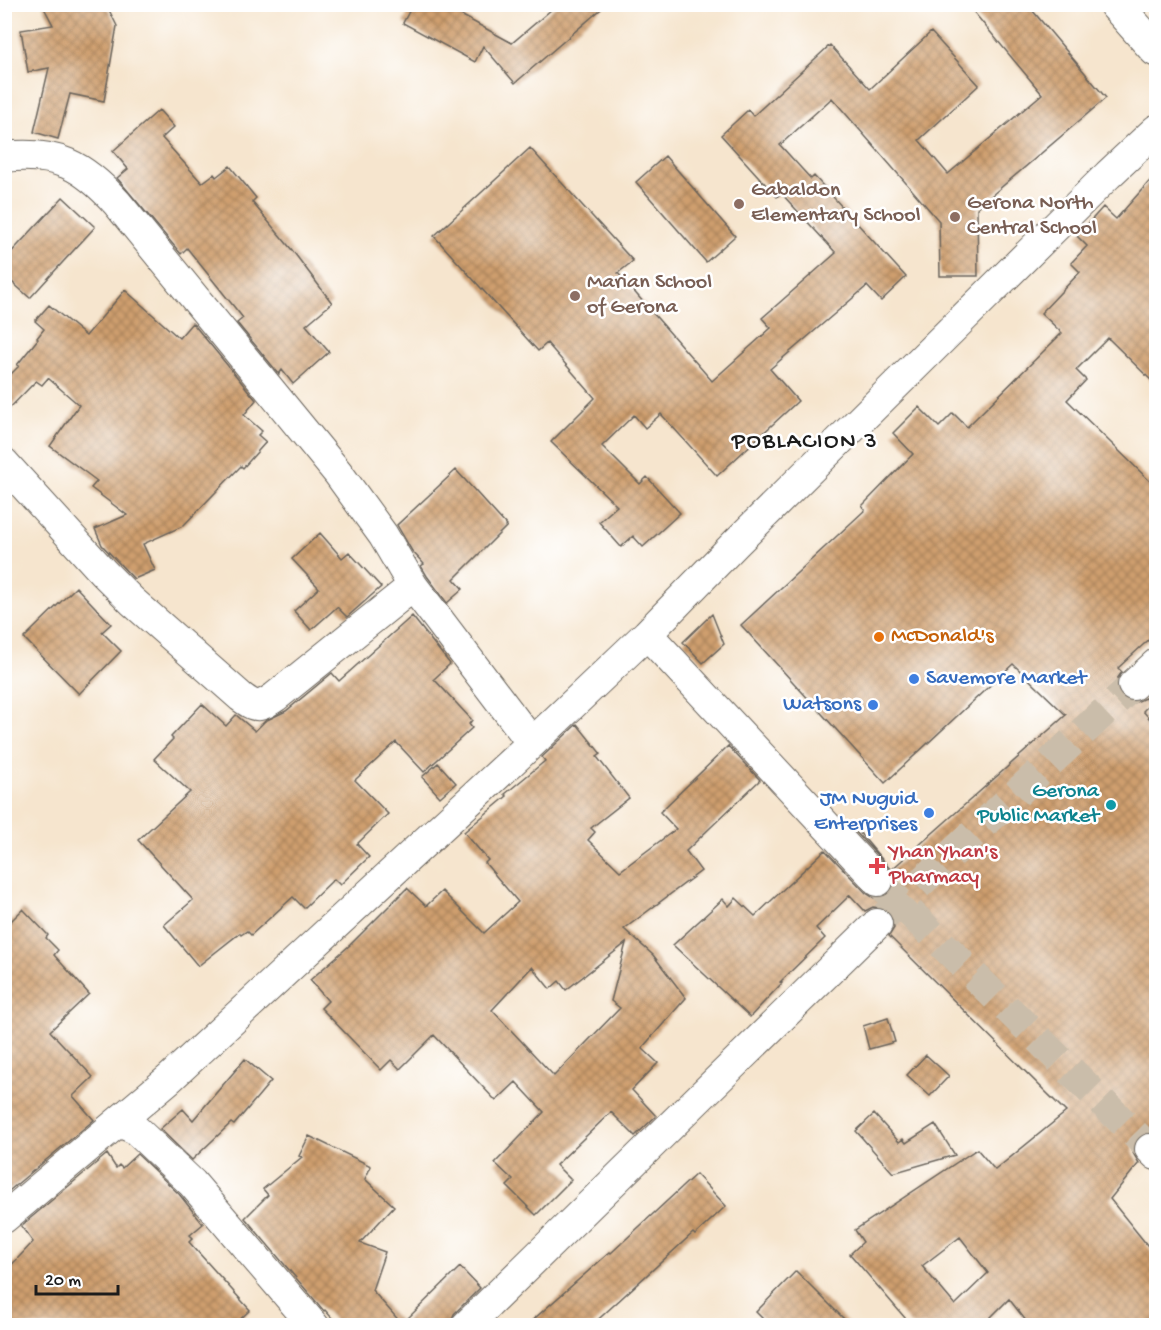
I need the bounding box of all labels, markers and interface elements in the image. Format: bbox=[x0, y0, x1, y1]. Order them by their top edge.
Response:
place label: Gabaldon Elementary School bbox=[751, 178, 921, 229]
place label: Gerona North Central School bbox=[967, 191, 1097, 242]
marker: Gabaldon Elementary School bbox=[732, 197, 746, 211]
marker: Gerona North Central School bbox=[948, 210, 962, 224]
place label: Marian School of Gerona bbox=[587, 270, 712, 321]
marker: Marian School of Gerona bbox=[568, 289, 582, 303]
district label: POBLACION 3 bbox=[731, 428, 878, 457]
place label: McDonald's bbox=[891, 624, 994, 650]
marker: McDonald's bbox=[872, 630, 886, 644]
place label: Savemore Market bbox=[926, 666, 1088, 692]
marker: Savemore Market bbox=[907, 672, 921, 686]
place label: Watsons bbox=[783, 692, 862, 718]
marker: Watsons bbox=[866, 698, 880, 712]
place label: Gerona Public Market bbox=[976, 779, 1101, 830]
place label: JM Nuguid Enterprises bbox=[814, 787, 919, 838]
marker: Gerona Public Market bbox=[1104, 798, 1118, 812]
marker: JM Nuguid Enterprises bbox=[922, 806, 936, 820]
place label: Yhan Yhan's Pharmacy bbox=[887, 840, 998, 891]
marker: Yhan Yhan's Pharmacy bbox=[870, 859, 884, 873]
scale bar bbox=[36, 1258, 118, 1296]
text: 20 m bbox=[45, 1271, 81, 1292]

